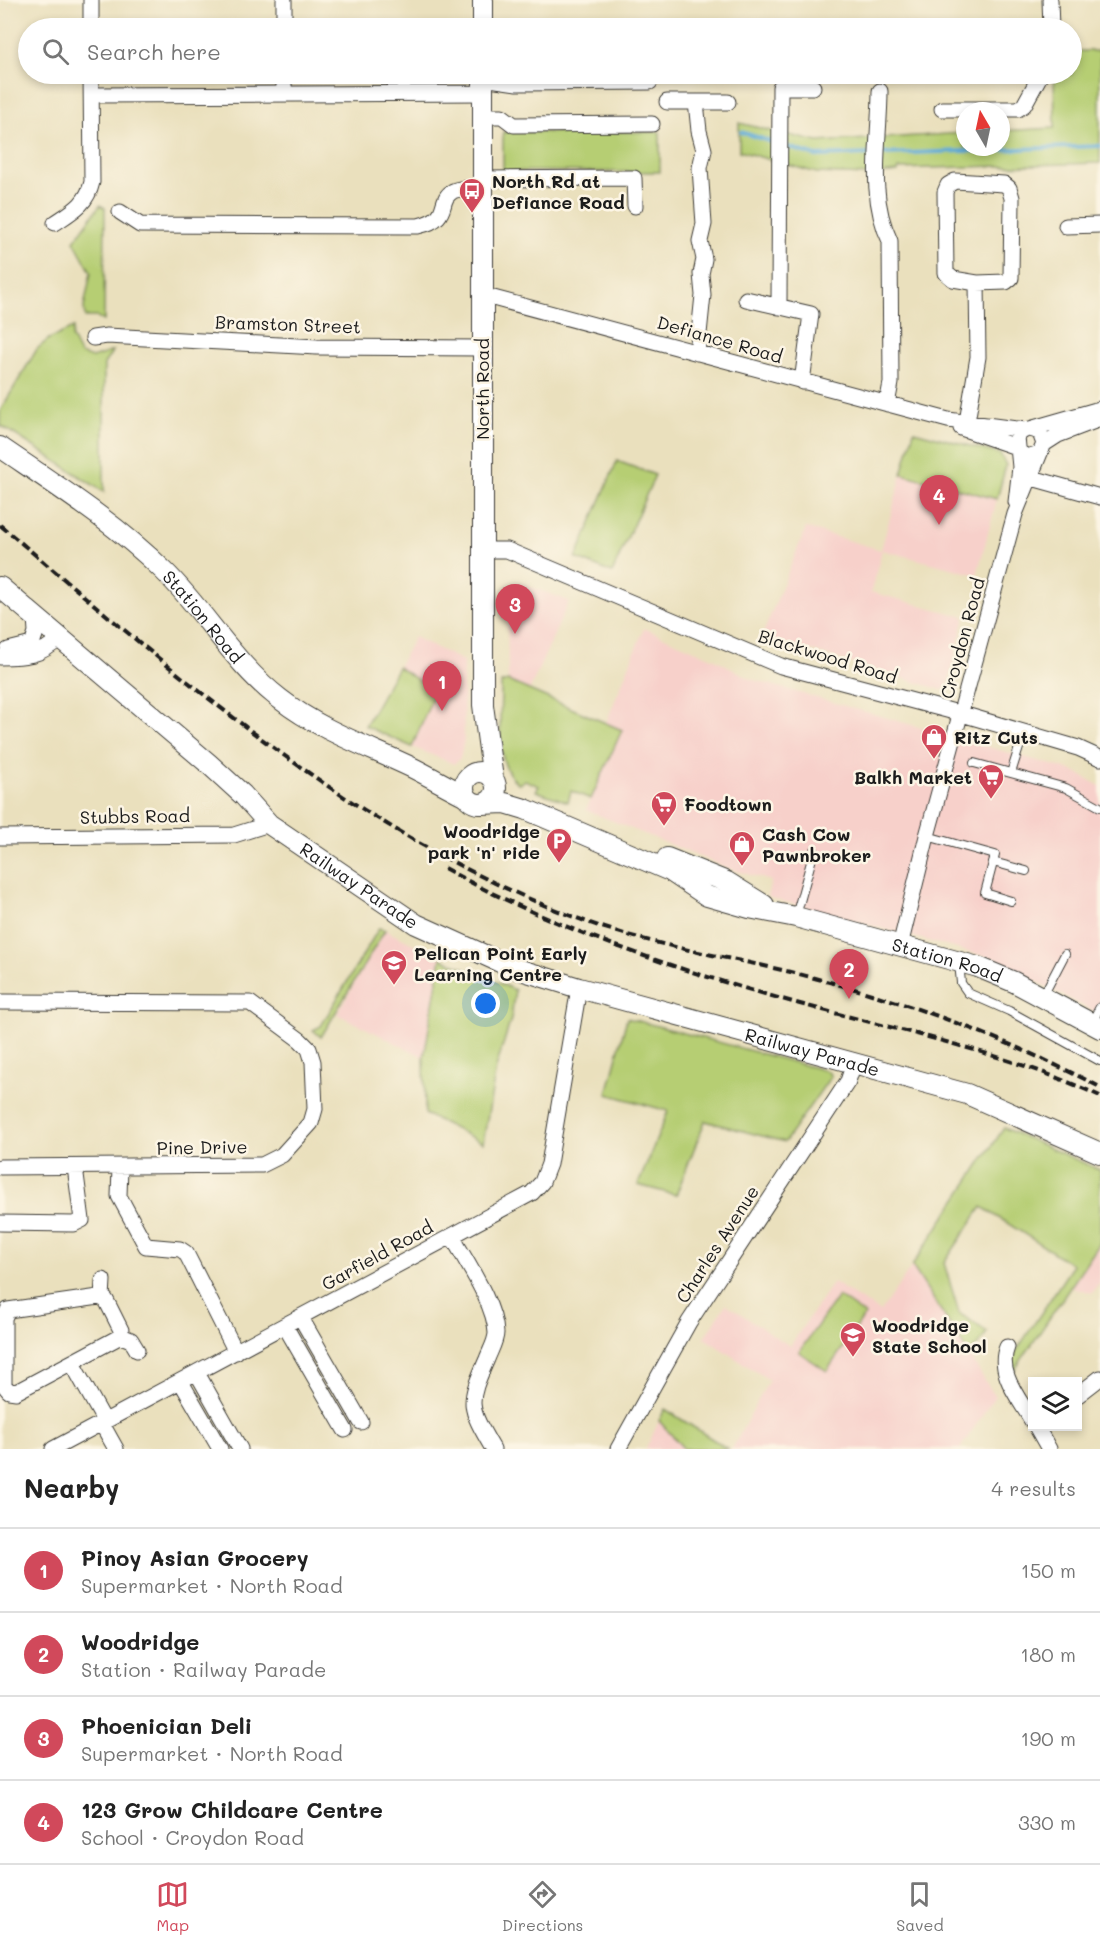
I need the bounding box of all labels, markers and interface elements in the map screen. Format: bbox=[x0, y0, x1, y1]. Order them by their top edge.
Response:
search box bbox=[18, 18, 1082, 84]
icon: search bbox=[39, 35, 72, 68]
text: Search here bbox=[87, 37, 221, 66]
north arrow bbox=[956, 102, 1010, 156]
place label: North Rd at Defiance Road bbox=[492, 169, 625, 214]
bus stop icon: North Rd at Defiance Road bbox=[457, 176, 487, 214]
street label: Bramston Street bbox=[215, 309, 361, 339]
street label: Defiance Road bbox=[654, 310, 786, 368]
street label: North Road bbox=[470, 338, 494, 440]
pin: 4 bbox=[920, 476, 958, 525]
street label: Station Road bbox=[158, 565, 249, 668]
street label: Croydon Road bbox=[934, 575, 990, 701]
pin: 3 bbox=[496, 584, 534, 634]
street label: Blackwood Road bbox=[755, 623, 901, 689]
pin: 1 bbox=[422, 662, 462, 711]
shop icon: Ritz Cuts bbox=[919, 722, 949, 760]
place label: Ritz Cuts bbox=[954, 725, 1038, 749]
supermarket icon: Balkh Market bbox=[976, 762, 1006, 800]
place label: Balkh Market bbox=[854, 765, 972, 789]
supermarket icon: Foodtown bbox=[649, 789, 679, 827]
place label: Foodtown bbox=[684, 792, 772, 816]
street label: Stubbs Road bbox=[80, 803, 190, 829]
place label: Woodridge park 'n' ride bbox=[428, 819, 540, 864]
place label: Cash Cow Pawnbroker bbox=[762, 822, 871, 867]
parking icon: Woodridge park 'n' ride bbox=[544, 826, 574, 864]
shop icon: Cash Cow Pawnbroker bbox=[727, 829, 757, 867]
street label: Railway Parade bbox=[295, 837, 423, 934]
street label: Station Road bbox=[889, 932, 1006, 988]
place label: Pelican Point Early Learning Centre bbox=[414, 941, 588, 986]
school or university icon: Pelican Point Early Learning Centre bbox=[379, 948, 409, 986]
pin: 2 bbox=[830, 950, 868, 999]
your location bbox=[471, 989, 500, 1018]
street label: Railway Parade bbox=[743, 1022, 882, 1082]
street label: Pine Drive bbox=[156, 1134, 248, 1160]
street label: Charles Avenue bbox=[670, 1181, 764, 1307]
street label: Garfield Road bbox=[317, 1214, 437, 1296]
place label: Woodridge State School bbox=[872, 1313, 987, 1358]
school or university icon: Woodridge State School bbox=[838, 1320, 868, 1358]
map controls bbox=[1028, 1377, 1082, 1431]
button: layers bbox=[1028, 1377, 1082, 1431]
text: Nearby bbox=[24, 1471, 119, 1505]
text: 4 results bbox=[991, 1475, 1076, 1501]
text: Pinoy Asian Grocery bbox=[81, 1543, 309, 1572]
text: 1 bbox=[39, 1557, 48, 1583]
text: 150 m bbox=[1021, 1557, 1076, 1583]
text: Supermarket · North Road bbox=[81, 1572, 343, 1598]
text: Woodridge bbox=[81, 1627, 199, 1656]
text: 2 bbox=[38, 1641, 49, 1667]
text: 180 m bbox=[1020, 1641, 1076, 1667]
text: Station · Railway Parade bbox=[81, 1656, 326, 1682]
text: Phoenician Deli bbox=[81, 1711, 252, 1740]
text: 3 bbox=[38, 1725, 50, 1751]
text: 190 m bbox=[1021, 1725, 1076, 1751]
text: Supermarket · North Road bbox=[81, 1740, 343, 1766]
text: 123 Grow Childcare Centre bbox=[81, 1795, 383, 1824]
text: 4 bbox=[37, 1809, 50, 1835]
text: 330 m bbox=[1018, 1809, 1076, 1835]
text: School · Croydon Road bbox=[81, 1824, 304, 1850]
tab: Map bbox=[156, 1878, 189, 1935]
tab: Directions bbox=[502, 1878, 583, 1935]
tab: Saved bbox=[896, 1878, 944, 1935]

